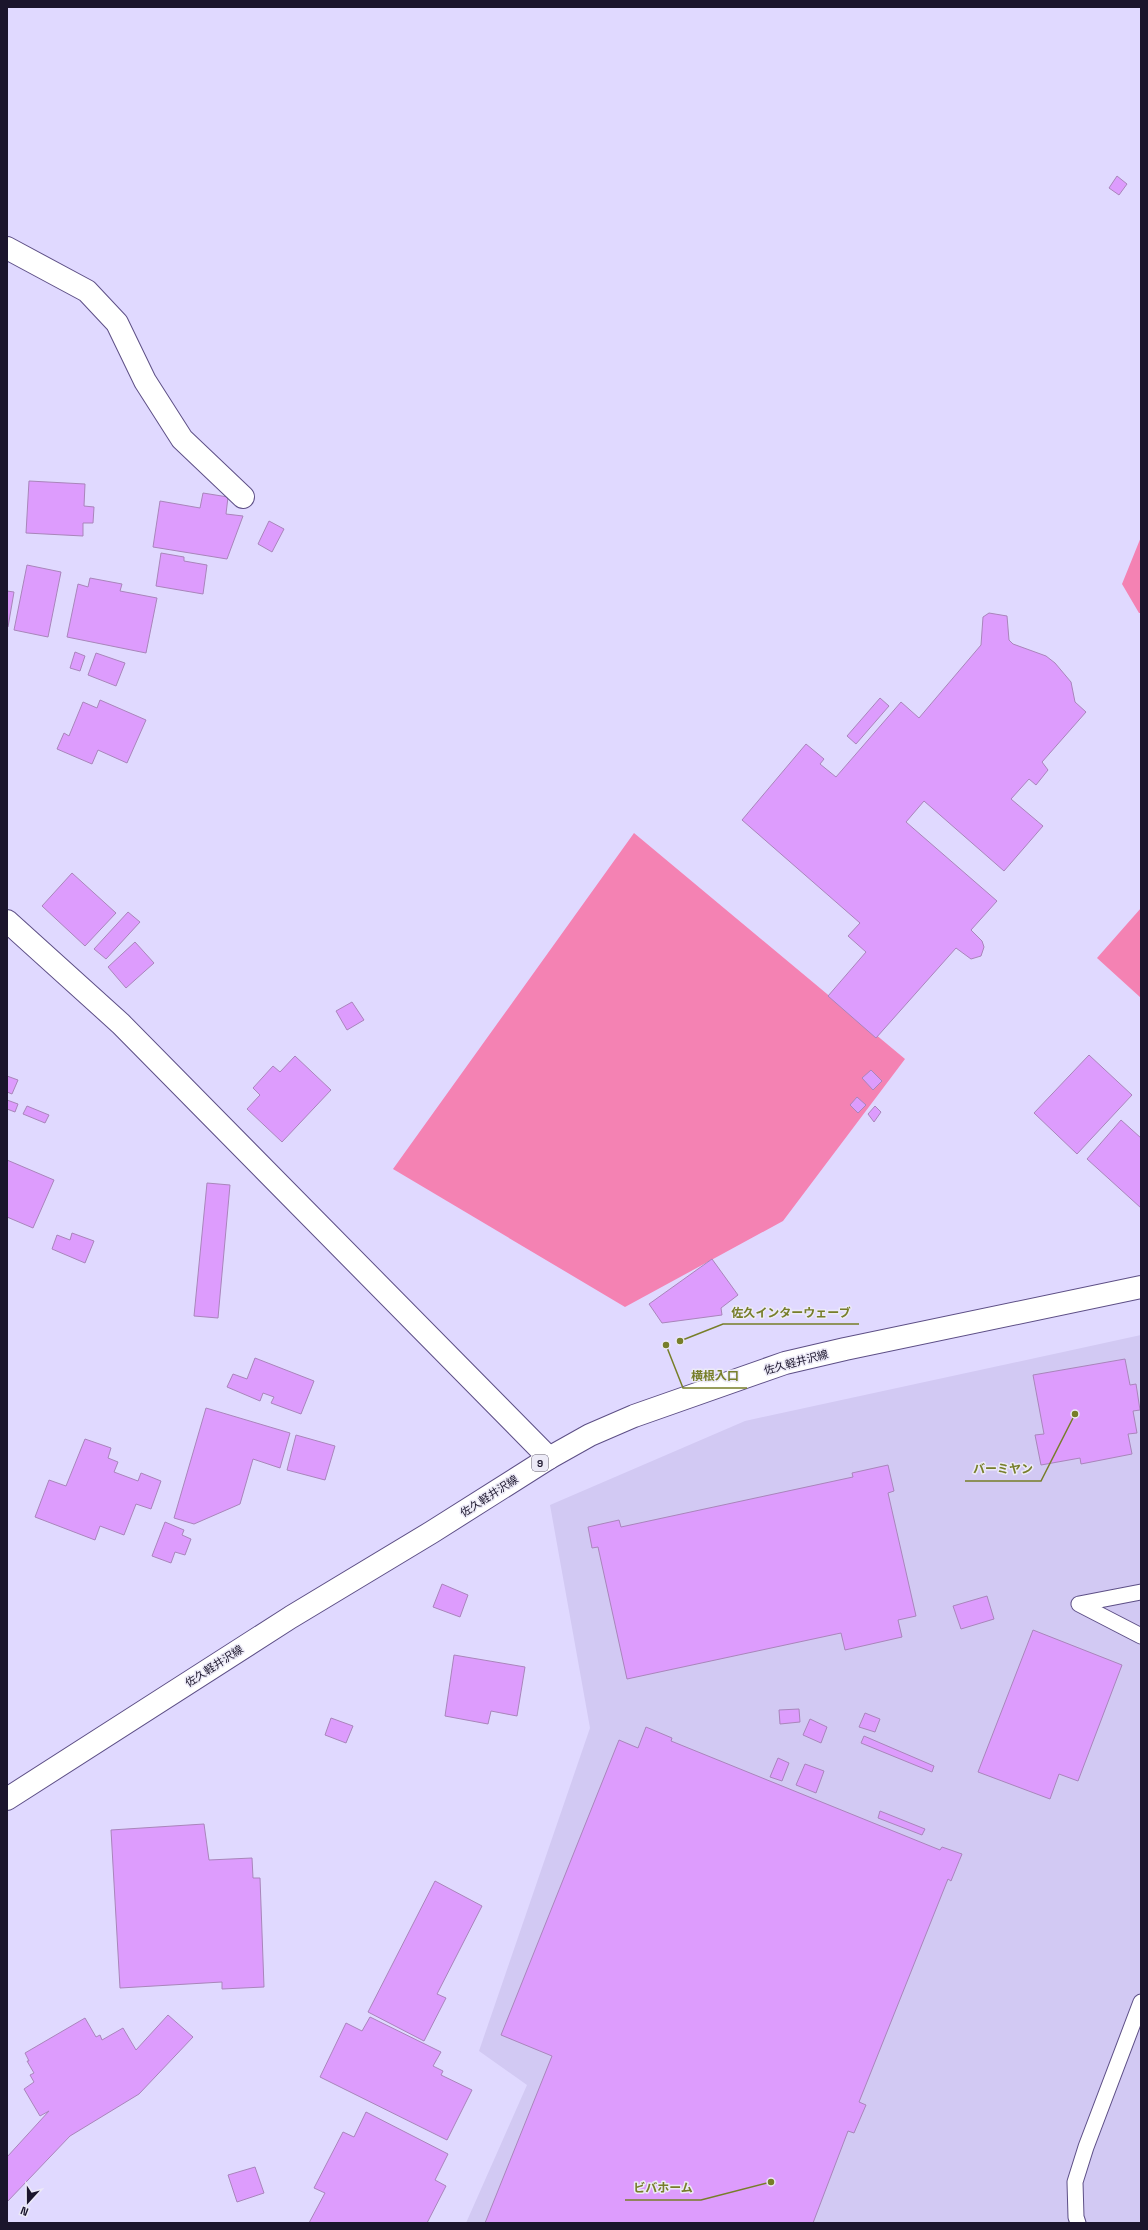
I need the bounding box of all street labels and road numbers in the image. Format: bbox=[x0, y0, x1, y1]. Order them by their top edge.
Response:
street label: 佐久軽井沢線 bbox=[762, 1347, 830, 1377]
road number: 9 bbox=[532, 1455, 548, 1471]
street label: 佐久軽井沢線 bbox=[458, 1472, 520, 1520]
street label: 佐久軽井沢線 bbox=[183, 1642, 245, 1690]

